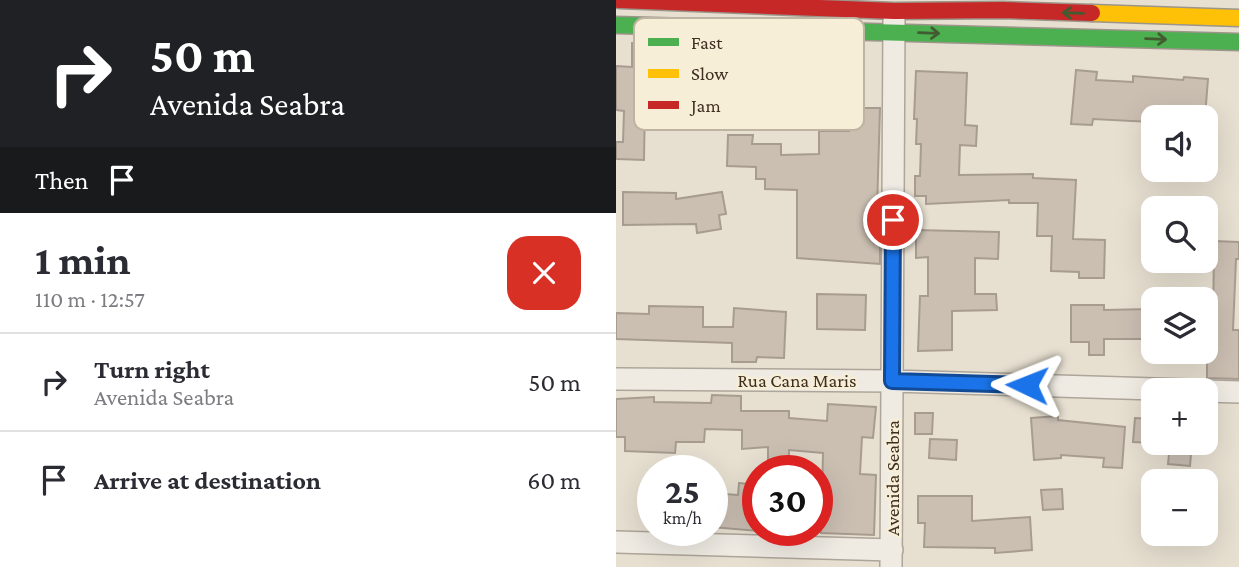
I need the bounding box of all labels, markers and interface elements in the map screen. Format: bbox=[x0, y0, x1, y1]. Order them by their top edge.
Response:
one-way arrow bbox=[1062, 6, 1085, 19]
legend bbox=[634, 18, 864, 130]
one-way arrow bbox=[917, 27, 940, 40]
icon: right bbox=[35, 28, 126, 119]
text: 50 m bbox=[150, 28, 255, 83]
text: Fast bbox=[691, 32, 723, 53]
one-way arrow bbox=[1145, 33, 1168, 46]
text: Slow bbox=[691, 63, 728, 84]
text: Avenida Seabra bbox=[150, 86, 345, 122]
text: Jam bbox=[689, 95, 721, 116]
map controls bbox=[1141, 105, 1218, 546]
button: sound bbox=[1141, 105, 1218, 182]
icon: arrive bbox=[103, 161, 141, 199]
text: Then bbox=[35, 166, 89, 195]
pin bbox=[863, 190, 923, 250]
button: search bbox=[1141, 196, 1218, 273]
icon: arrive bbox=[874, 201, 912, 239]
text: 1 min bbox=[35, 236, 131, 283]
button: close bbox=[507, 236, 581, 310]
text: 110 m · 12:57 bbox=[35, 286, 145, 312]
button: layers bbox=[1141, 287, 1218, 364]
position arrow bbox=[990, 348, 1064, 422]
text: Turn right bbox=[94, 355, 210, 384]
icon: right bbox=[35, 363, 73, 401]
text: 50 m bbox=[528, 368, 581, 397]
street label: Rua Cana Maris bbox=[738, 370, 856, 391]
button: + bbox=[1141, 378, 1218, 455]
text: Avenida Seabra bbox=[94, 384, 234, 410]
street label: Avenida Seabra bbox=[882, 420, 903, 536]
speed limit sign: 30 bbox=[742, 455, 833, 546]
icon: arrive bbox=[35, 461, 73, 499]
text: Arrive at destination bbox=[94, 466, 321, 495]
text: 60 m bbox=[527, 466, 581, 495]
button: − bbox=[1141, 469, 1218, 546]
text: 25 bbox=[665, 472, 700, 511]
text: km/h bbox=[663, 508, 702, 528]

